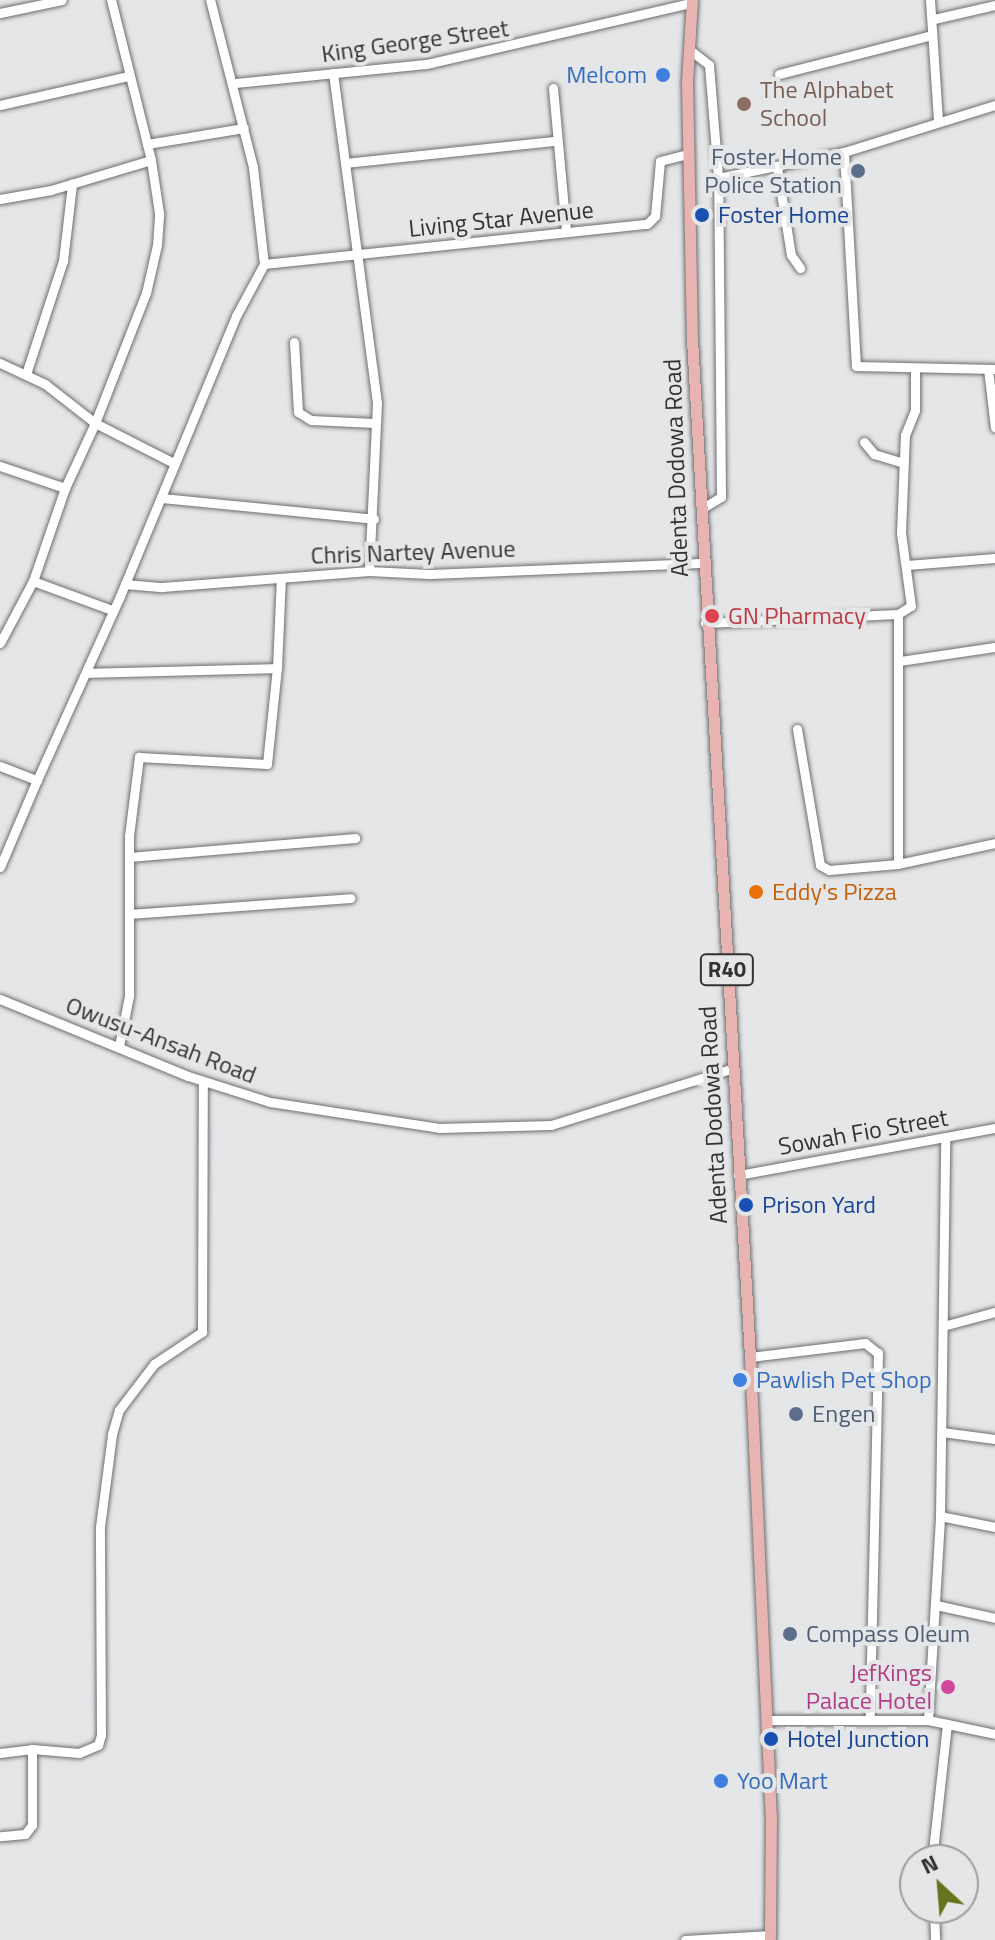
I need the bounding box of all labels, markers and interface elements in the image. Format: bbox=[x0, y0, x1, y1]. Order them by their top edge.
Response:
street label: King George Street bbox=[320, 14, 510, 68]
place label: Melcom bbox=[566, 61, 647, 89]
marker: Melcom bbox=[654, 66, 672, 84]
place label: The Alphabet School bbox=[760, 76, 893, 132]
marker: The Alphabet School bbox=[735, 95, 753, 113]
place label: Foster Home Police Station bbox=[704, 143, 842, 199]
marker: Foster Home Police Station bbox=[849, 162, 867, 180]
street label: Living Star Avenue bbox=[407, 195, 595, 243]
place label: Foster Home bbox=[718, 201, 849, 229]
marker: Foster Home bbox=[693, 206, 711, 224]
street label: Adenta Dodowa Road bbox=[658, 358, 694, 578]
street label: Chris Nartey Avenue bbox=[310, 534, 516, 570]
place label: GN Pharmacy bbox=[728, 602, 866, 630]
marker: GN Pharmacy bbox=[703, 607, 721, 625]
place label: Eddy's Pizza bbox=[772, 878, 897, 906]
marker: Eddy's Pizza bbox=[747, 883, 765, 901]
road number: R40 bbox=[699, 952, 755, 988]
street label: Owusu-Ansah Road bbox=[62, 990, 260, 1090]
street label: Adenta Dodowa Road bbox=[693, 1005, 733, 1225]
street label: Sowah Fio Street bbox=[776, 1103, 950, 1161]
place label: Prison Yard bbox=[762, 1191, 876, 1219]
marker: Prison Yard bbox=[737, 1196, 755, 1214]
place label: Pawlish Pet Shop bbox=[756, 1366, 932, 1394]
marker: Pawlish Pet Shop bbox=[731, 1371, 749, 1389]
place label: Engen bbox=[812, 1400, 876, 1428]
marker: Engen bbox=[787, 1405, 805, 1423]
place label: Compass Oleum bbox=[806, 1620, 970, 1648]
marker: Compass Oleum bbox=[781, 1625, 799, 1643]
place label: JefKings Palace Hotel bbox=[806, 1659, 932, 1715]
marker: JefKings Palace Hotel bbox=[939, 1678, 957, 1696]
place label: Hotel Junction bbox=[787, 1725, 929, 1753]
marker: Hotel Junction bbox=[762, 1730, 780, 1748]
place label: Yoo Mart bbox=[737, 1767, 828, 1795]
marker: Yoo Mart bbox=[712, 1772, 730, 1790]
north arrow bbox=[899, 1844, 979, 1924]
text: N bbox=[915, 1846, 944, 1883]

